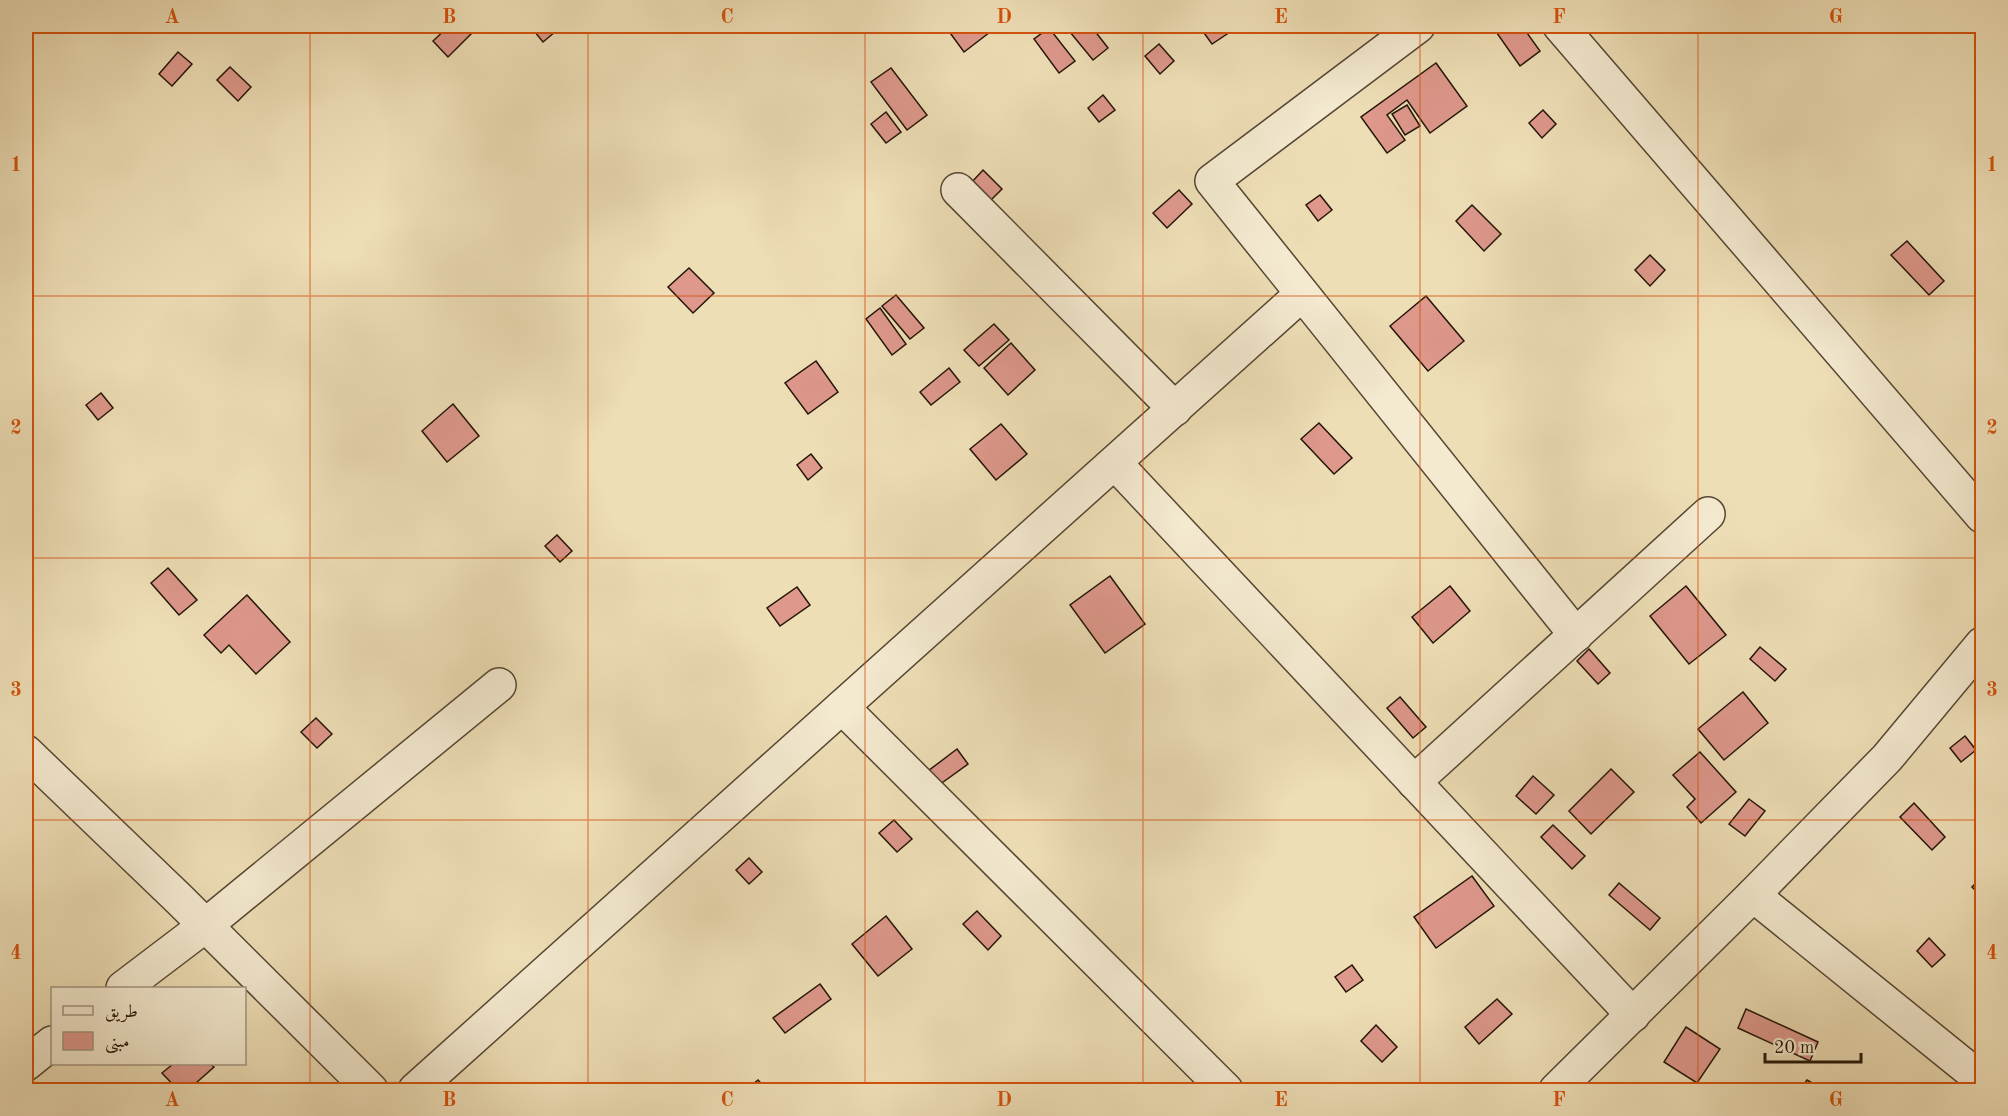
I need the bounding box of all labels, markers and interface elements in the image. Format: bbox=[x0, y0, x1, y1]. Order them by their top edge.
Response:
text: A bbox=[164, 8, 180, 28]
text: B bbox=[442, 8, 456, 28]
text: C bbox=[720, 8, 734, 28]
text: D bbox=[996, 8, 1012, 28]
text: E bbox=[1274, 8, 1288, 28]
text: F bbox=[1552, 8, 1566, 28]
text: G bbox=[1829, 8, 1843, 28]
text: 1 bbox=[10, 156, 22, 176]
text: 1 bbox=[1986, 156, 1998, 176]
text: 2 bbox=[10, 419, 22, 439]
text: 2 bbox=[1986, 419, 1998, 439]
text: 3 bbox=[10, 681, 22, 701]
text: 3 bbox=[1986, 681, 1998, 701]
text: 4 bbox=[10, 944, 22, 964]
text: 4 bbox=[1986, 944, 1998, 964]
legend bbox=[51, 987, 246, 1065]
text: طريق bbox=[105, 1003, 138, 1023]
scale bar bbox=[1765, 1026, 1861, 1064]
text: مبنى bbox=[105, 1033, 130, 1054]
text: 20 m bbox=[1774, 1039, 1814, 1057]
text: A bbox=[164, 1091, 180, 1111]
text: B bbox=[442, 1091, 456, 1111]
text: C bbox=[720, 1091, 734, 1111]
text: D bbox=[996, 1091, 1012, 1111]
text: E bbox=[1274, 1091, 1288, 1111]
text: F bbox=[1552, 1091, 1566, 1111]
text: G bbox=[1829, 1091, 1843, 1111]

